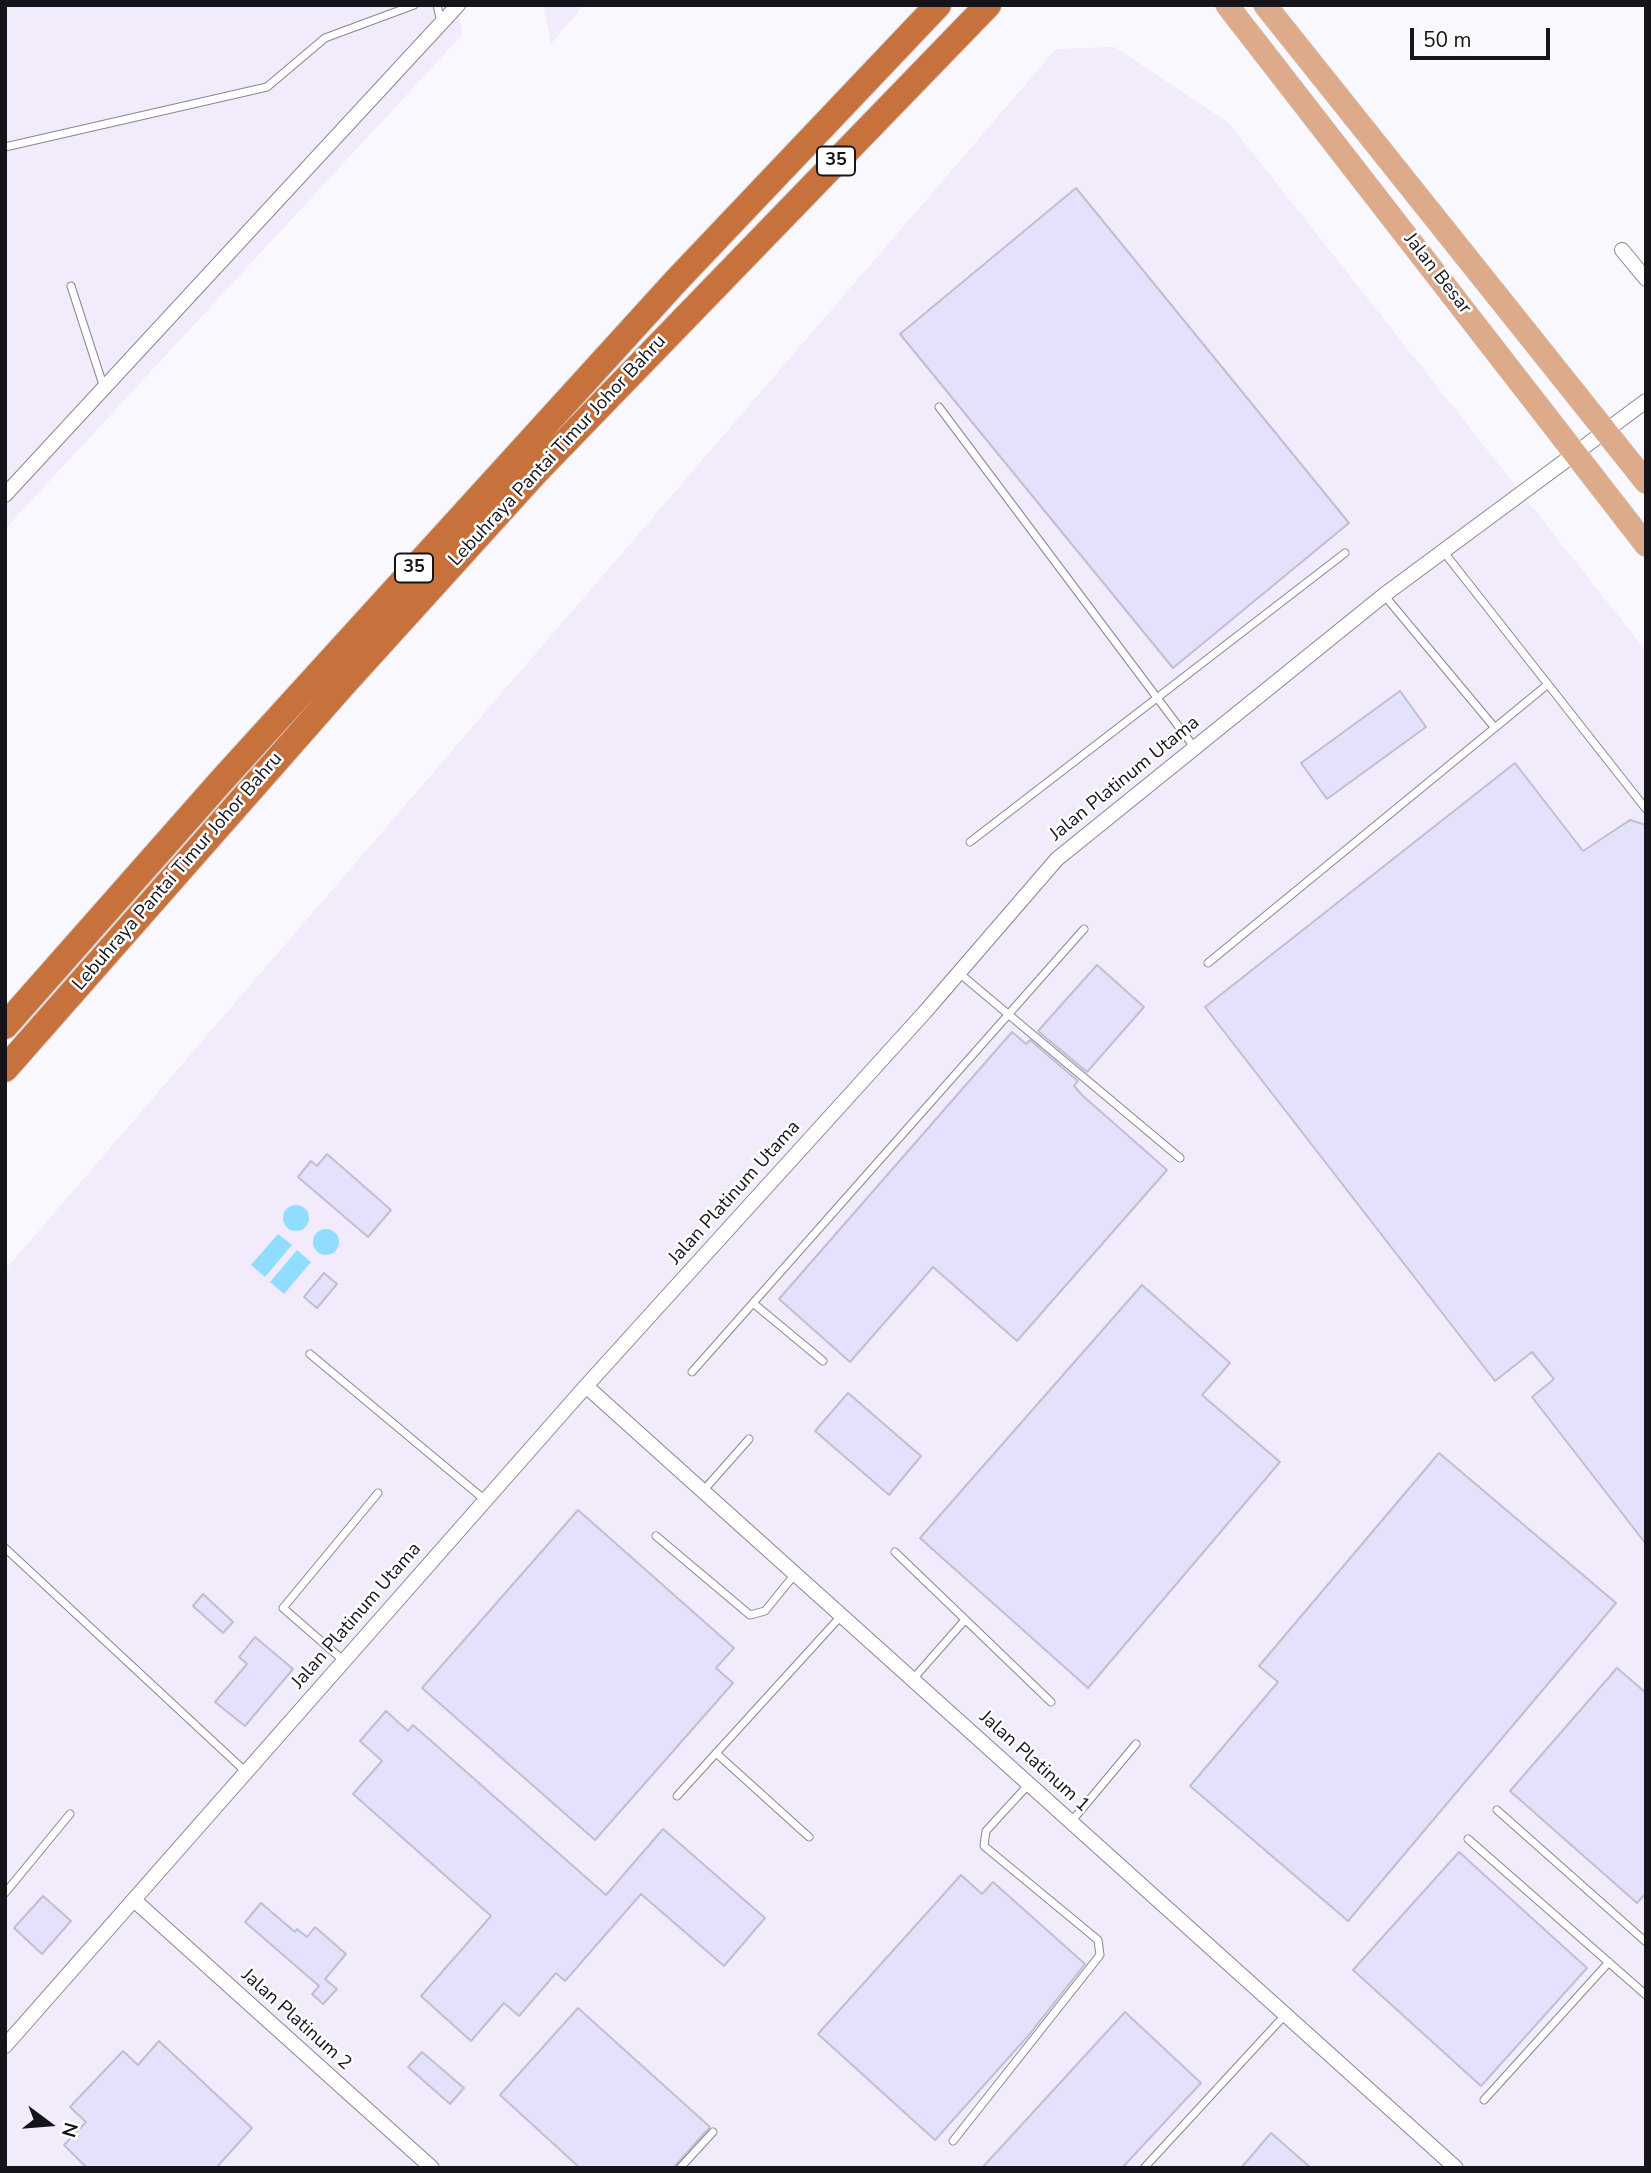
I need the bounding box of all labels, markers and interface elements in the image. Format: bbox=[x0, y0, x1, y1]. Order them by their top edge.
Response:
scale bar bbox=[1413, 14, 1553, 58]
text: 50 m bbox=[1423, 26, 1472, 54]
road number: 35 bbox=[817, 146, 855, 176]
street label: Jalan Besar bbox=[1398, 229, 1476, 319]
street label: Lebuhraya Pantai Timur Johor Bahru bbox=[445, 331, 671, 571]
road number: 35 bbox=[395, 554, 433, 582]
street label: Jalan Platinum Utama bbox=[1046, 712, 1204, 846]
street label: Lebuhraya Pantai Timur Johor Bahru bbox=[68, 748, 288, 996]
street label: Jalan Platinum Utama bbox=[664, 1116, 806, 1270]
street label: Jalan Platinum Utama bbox=[287, 1538, 427, 1694]
street label: Jalan Platinum 1 bbox=[974, 1707, 1094, 1817]
street label: Jalan Platinum 2 bbox=[236, 1965, 356, 2075]
north arrow bbox=[14, 2089, 84, 2159]
text: N bbox=[55, 2119, 84, 2140]

